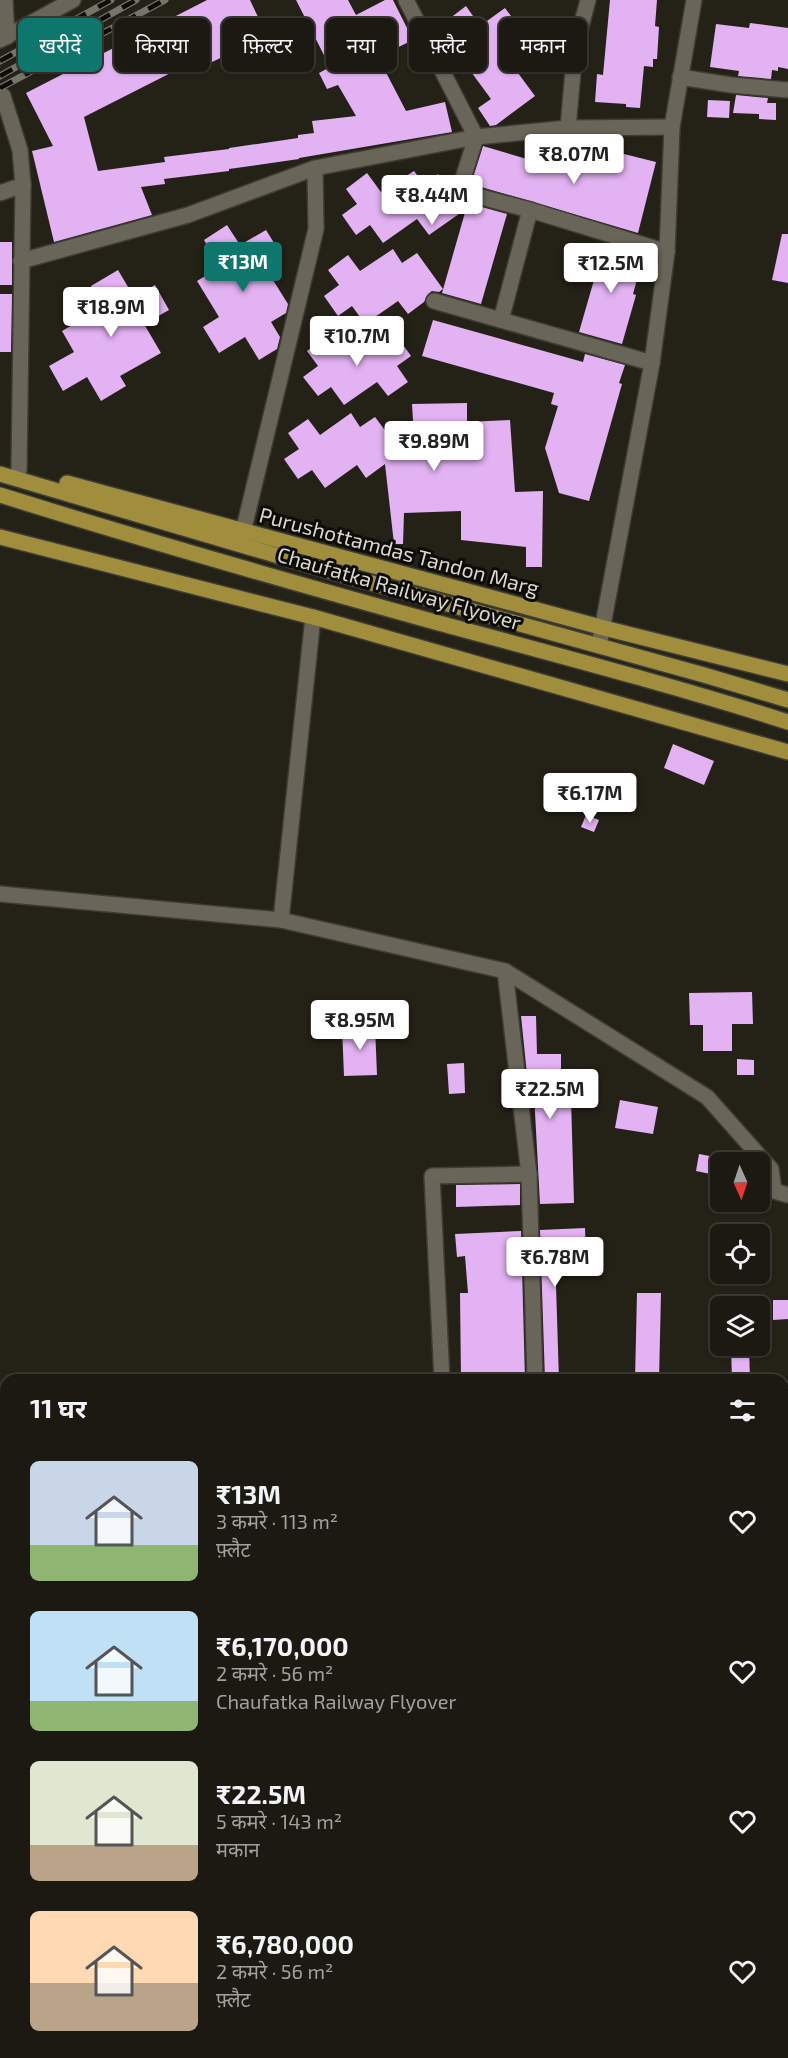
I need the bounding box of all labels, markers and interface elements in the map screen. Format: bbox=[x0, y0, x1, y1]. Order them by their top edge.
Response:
chip: खरीदें bbox=[18, 18, 102, 72]
chip: किराया bbox=[114, 18, 210, 72]
chip: फ़िल्टर bbox=[222, 18, 314, 72]
chip: नया bbox=[326, 18, 397, 72]
chip: फ़्लैट bbox=[409, 18, 487, 72]
chip: मकान bbox=[499, 18, 587, 72]
pin: ₹8.07M bbox=[525, 134, 623, 185]
text: ₹8.07M bbox=[539, 141, 609, 165]
pin: ₹8.44M bbox=[383, 175, 481, 226]
text: ₹8.44M bbox=[396, 182, 468, 206]
pin: ₹13M bbox=[207, 242, 279, 293]
pin: ₹12.5M bbox=[562, 243, 660, 294]
text: ₹13M bbox=[218, 249, 268, 273]
text: ₹12.5M bbox=[578, 250, 644, 274]
pin: ₹18.9M bbox=[62, 287, 160, 338]
text: ₹18.9M bbox=[77, 294, 145, 318]
pin: ₹10.7M bbox=[308, 316, 406, 367]
text: ₹10.7M bbox=[324, 323, 390, 347]
pin: ₹9.89M bbox=[385, 421, 483, 472]
text: ₹9.89M bbox=[398, 428, 470, 452]
street label: Purushottamdas Tandon Marg bbox=[257, 501, 542, 600]
street label: Chaufatka Railway Flyover bbox=[275, 541, 525, 635]
pin: ₹6.17M bbox=[541, 773, 639, 824]
text: ₹6.17M bbox=[557, 780, 623, 804]
pin: ₹8.95M bbox=[311, 1000, 409, 1051]
text: ₹8.95M bbox=[325, 1007, 395, 1031]
pin: ₹22.5M bbox=[501, 1069, 599, 1120]
text: ₹22.5M bbox=[515, 1076, 585, 1100]
north arrow bbox=[710, 1152, 770, 1212]
map controls bbox=[710, 1152, 770, 1356]
button: locate bbox=[710, 1224, 770, 1284]
pin: ₹6.78M bbox=[506, 1237, 604, 1288]
text: ₹6.78M bbox=[520, 1244, 590, 1268]
button: layers bbox=[710, 1296, 770, 1356]
text: 11 घर bbox=[30, 1392, 86, 1423]
icon: filters bbox=[726, 1394, 759, 1427]
text: ₹13M bbox=[216, 1478, 281, 1509]
icon: home bbox=[78, 1485, 150, 1557]
icon: heart bbox=[726, 1505, 759, 1538]
text: 3 कमरे · 113 m² bbox=[216, 1509, 338, 1533]
text: फ़्लैट bbox=[216, 1537, 251, 1561]
text: ₹6,170,000 bbox=[216, 1630, 349, 1661]
icon: home bbox=[78, 1635, 150, 1707]
icon: heart bbox=[726, 1655, 759, 1688]
text: 2 कमरे · 56 m² bbox=[216, 1661, 333, 1685]
text: Chaufatka Railway Flyover bbox=[216, 1689, 456, 1713]
text: ₹22.5M bbox=[216, 1778, 306, 1809]
icon: home bbox=[78, 1785, 150, 1857]
icon: heart bbox=[726, 1805, 759, 1838]
text: 5 कमरे · 143 m² bbox=[216, 1809, 342, 1833]
text: मकान bbox=[216, 1837, 260, 1861]
text: ₹6,780,000 bbox=[216, 1928, 354, 1959]
icon: home bbox=[78, 1935, 150, 2007]
icon: heart bbox=[726, 1955, 759, 1988]
text: 2 कमरे · 56 m² bbox=[216, 1959, 333, 1983]
text: फ़्लैट bbox=[216, 1987, 251, 2011]

